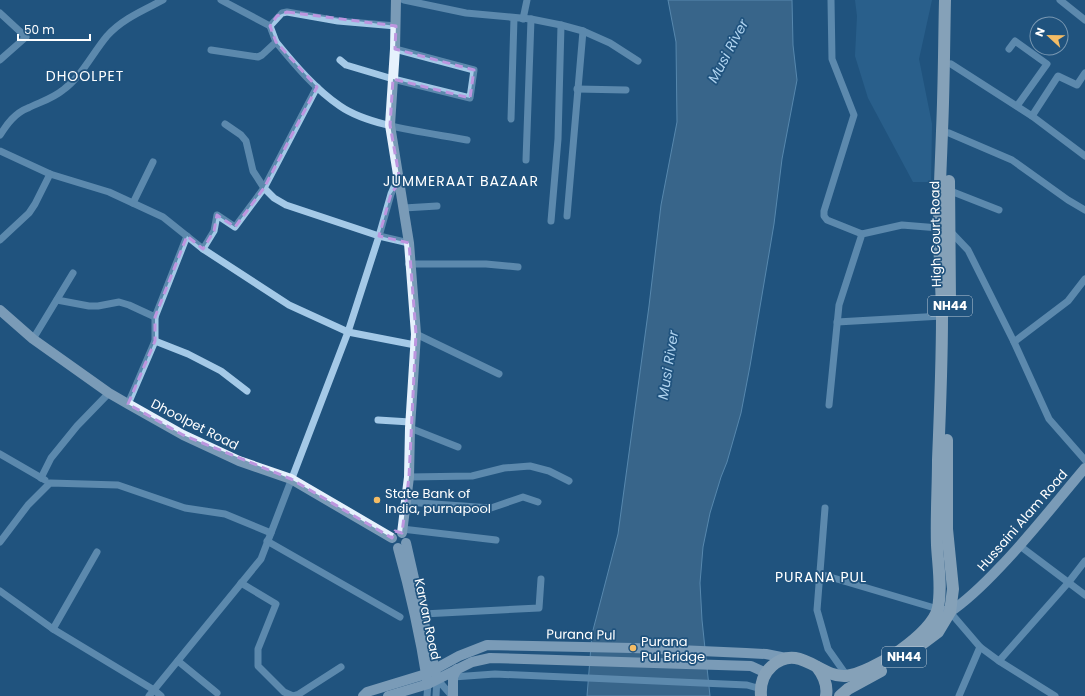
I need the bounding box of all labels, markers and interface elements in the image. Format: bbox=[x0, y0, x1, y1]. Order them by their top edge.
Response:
water label: Musi River bbox=[703, 15, 754, 86]
scale bar bbox=[18, 16, 90, 42]
north arrow bbox=[1029, 16, 1069, 56]
text: 50 m bbox=[24, 21, 55, 38]
text: N bbox=[1031, 25, 1049, 39]
district label: DHOOLPET bbox=[46, 66, 124, 86]
district label: JUMMERAAT BAZAAR bbox=[383, 171, 539, 191]
street label: High Court Road bbox=[925, 181, 946, 287]
road number: NH44 bbox=[928, 296, 972, 316]
water label: Musi River bbox=[653, 328, 683, 401]
street label: Dhoolpet Road bbox=[148, 394, 242, 455]
street label: Hussaini Alam Road bbox=[973, 465, 1072, 575]
place label: State Bank of India, purnapool bbox=[385, 484, 491, 518]
marker: State Bank of India, purnapool bbox=[372, 495, 382, 505]
district label: PURANA PUL bbox=[775, 567, 867, 587]
street label: Karvan Road bbox=[410, 576, 445, 662]
street label: Purana Pul bbox=[546, 624, 616, 645]
place label: Purana Pul Bridge bbox=[641, 632, 705, 666]
marker: Purana Pul Bridge bbox=[628, 643, 638, 653]
road number: NH44 bbox=[882, 647, 926, 667]

